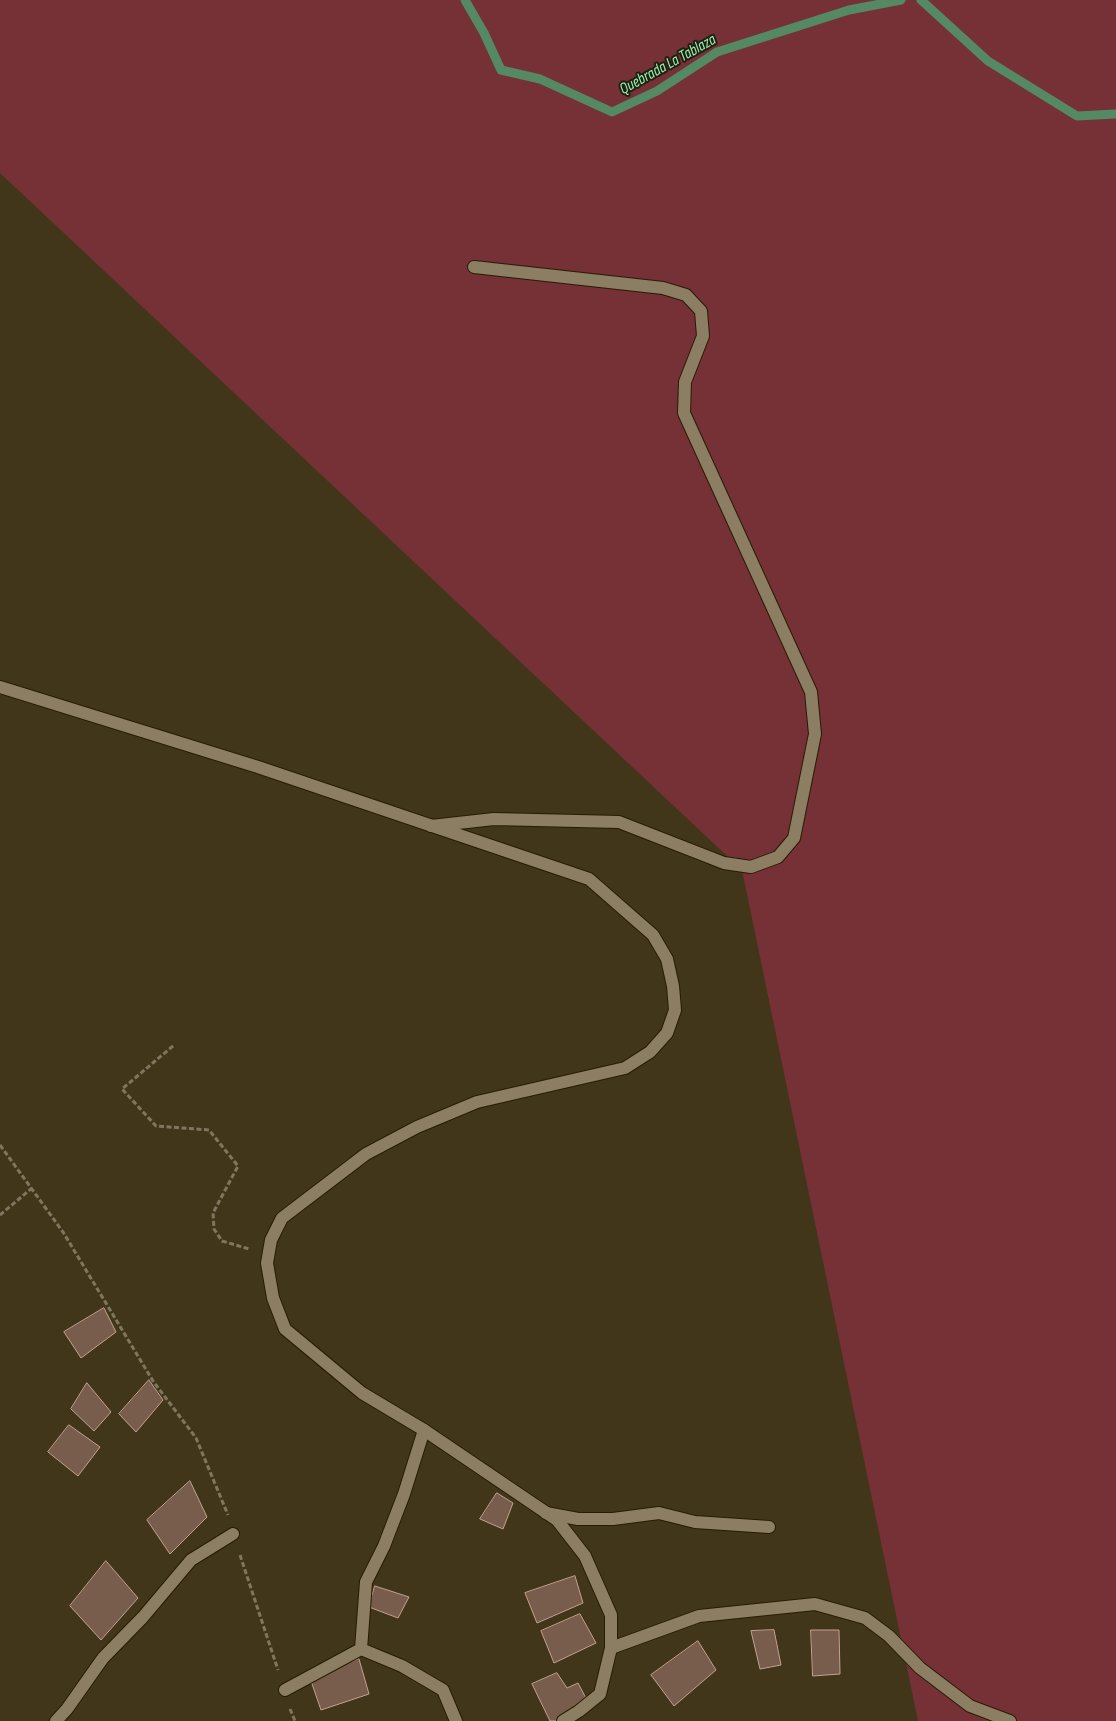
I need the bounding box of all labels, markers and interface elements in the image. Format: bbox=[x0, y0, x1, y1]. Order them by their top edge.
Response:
water label: Quebrada La Tablaza bbox=[616, 31, 720, 99]

